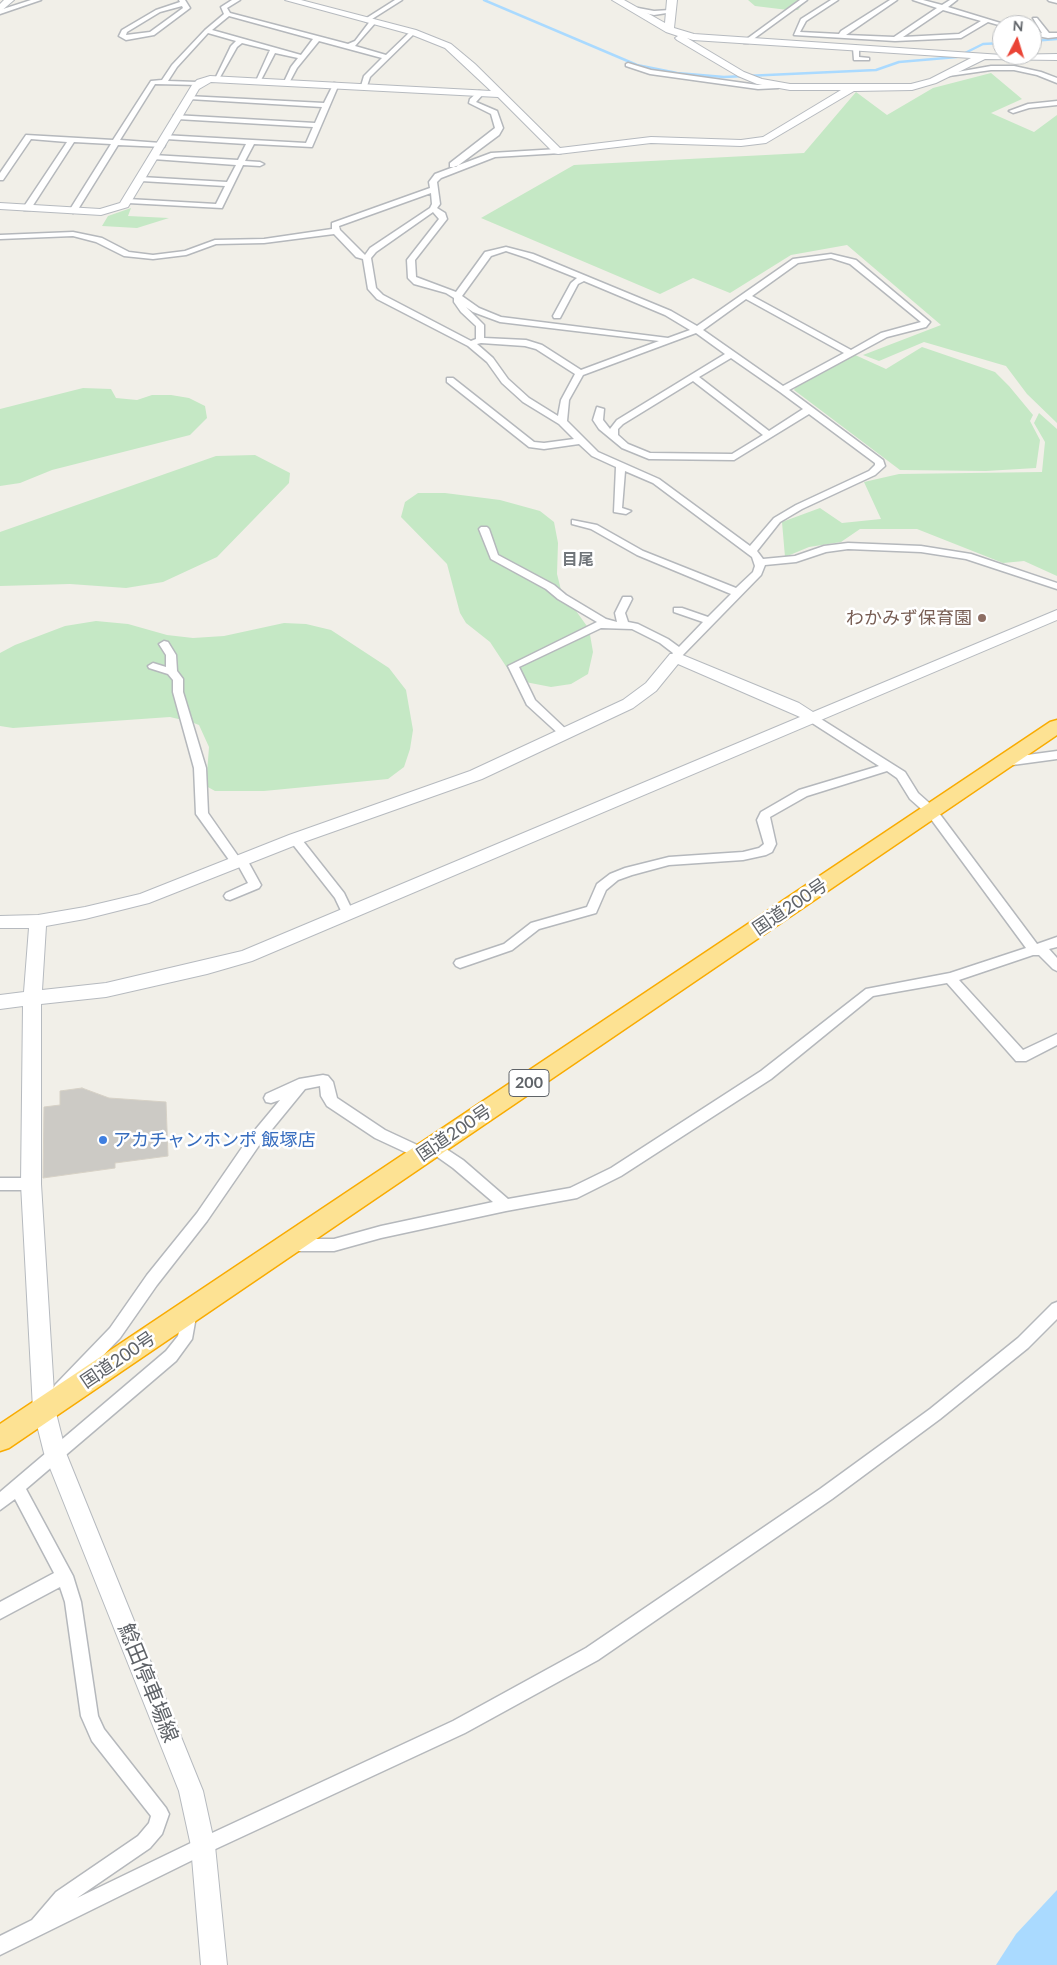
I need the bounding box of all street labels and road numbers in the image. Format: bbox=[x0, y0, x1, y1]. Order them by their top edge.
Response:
street label: 国道200号 bbox=[749, 874, 831, 940]
road number: 200 bbox=[509, 1070, 549, 1096]
street label: 国道200号 bbox=[413, 1100, 495, 1166]
street label: 国道200号 bbox=[77, 1327, 159, 1393]
street label: 鯰田停車場線 bbox=[113, 1620, 183, 1746]

